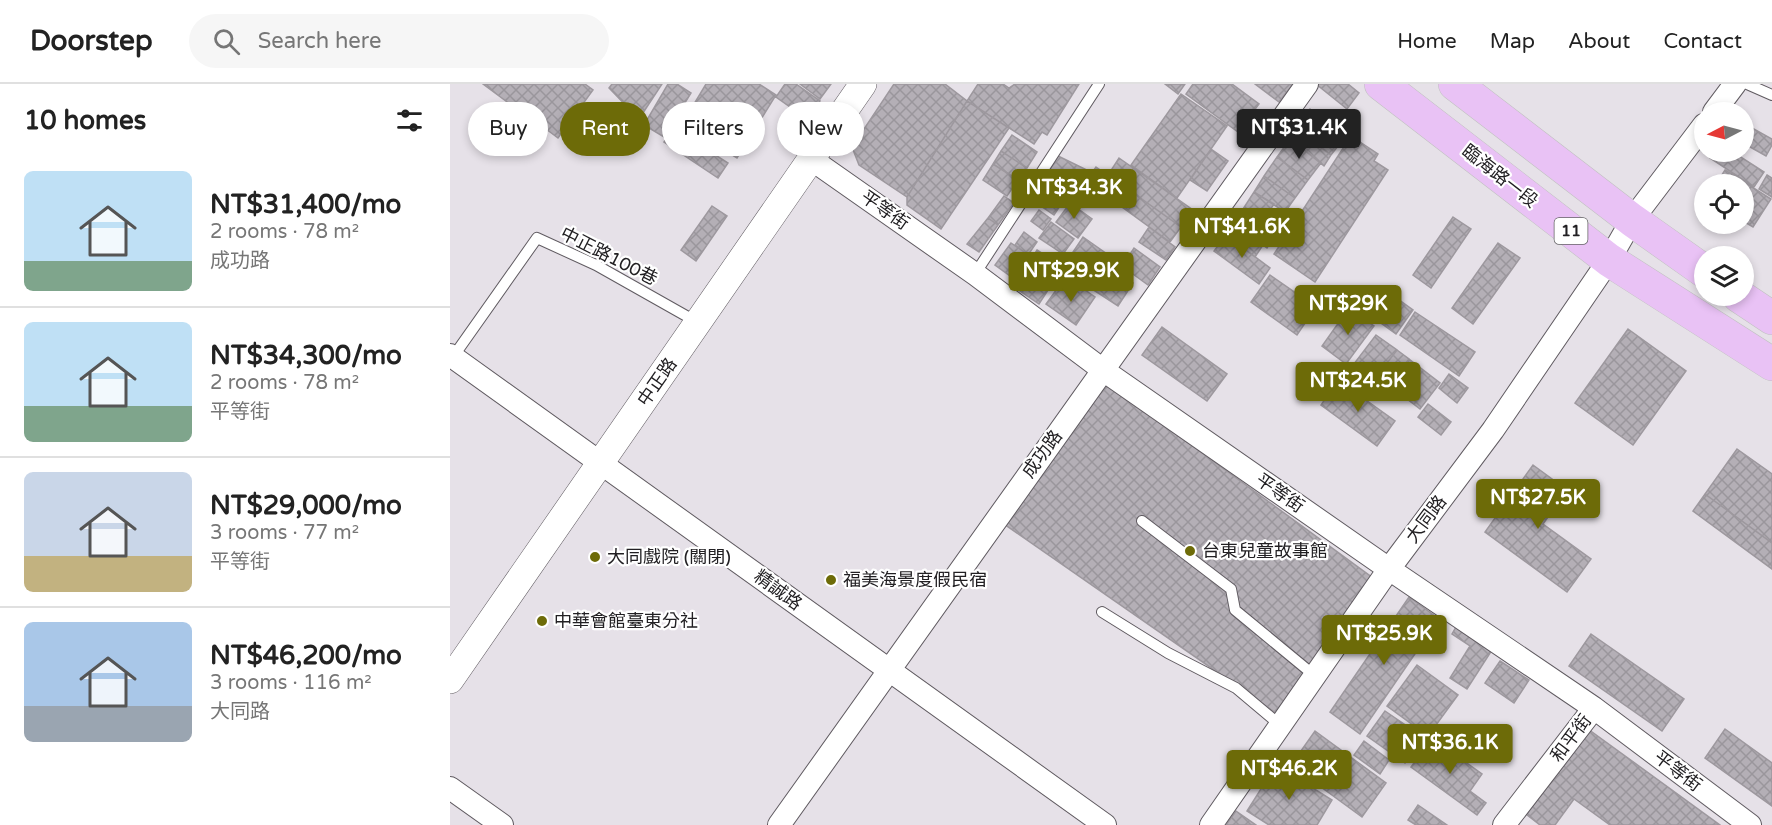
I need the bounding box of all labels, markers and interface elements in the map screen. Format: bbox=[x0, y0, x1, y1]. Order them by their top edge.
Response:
search box bbox=[189, 14, 609, 68]
text: Doorstep bbox=[30, 24, 153, 58]
icon: search bbox=[210, 25, 243, 58]
text: Search here bbox=[258, 28, 381, 54]
text: Home bbox=[1397, 29, 1457, 54]
text: Map bbox=[1490, 29, 1535, 54]
text: About bbox=[1568, 29, 1630, 54]
text: Contact bbox=[1663, 29, 1742, 54]
chip: Buy bbox=[468, 102, 548, 156]
chip: Rent bbox=[560, 102, 650, 156]
chip: Filters bbox=[662, 102, 765, 156]
chip: New bbox=[777, 102, 864, 156]
north arrow bbox=[1694, 102, 1754, 162]
map controls bbox=[1694, 102, 1754, 306]
icon: filters bbox=[393, 104, 426, 137]
text: 10 homes bbox=[24, 105, 146, 136]
pin: NT$31.4K bbox=[1237, 109, 1361, 160]
text: NT$31.4K bbox=[1251, 116, 1347, 140]
street label: 臨海路一段 bbox=[1458, 140, 1542, 212]
pin: NT$34.3K bbox=[1012, 169, 1136, 220]
button: locate bbox=[1694, 174, 1754, 234]
text: NT$34.3K bbox=[1026, 176, 1122, 200]
street label: 平等街 bbox=[857, 186, 913, 234]
text: NT$31,400/mo bbox=[210, 189, 401, 220]
icon: home bbox=[72, 195, 144, 267]
pin: NT$41.6K bbox=[1180, 208, 1304, 259]
text: NT$41.6K bbox=[1194, 215, 1290, 239]
road number: 11 bbox=[1554, 218, 1588, 244]
text: 2 rooms · 78 m² bbox=[210, 220, 359, 244]
street label: 中正路100巷 bbox=[557, 222, 661, 290]
button: layers bbox=[1694, 246, 1754, 306]
text: 成功路 bbox=[210, 249, 270, 273]
pin: NT$29.9K bbox=[1009, 252, 1133, 303]
text: NT$29.9K bbox=[1023, 259, 1119, 283]
pin: NT$29K bbox=[1299, 285, 1397, 336]
text: NT$29K bbox=[1308, 292, 1388, 316]
text: NT$34,300/mo bbox=[210, 340, 402, 371]
icon: home bbox=[72, 346, 144, 418]
street label: 中正路 bbox=[633, 354, 681, 410]
pin: NT$24.5K bbox=[1296, 362, 1420, 413]
text: NT$24.5K bbox=[1310, 369, 1406, 393]
text: 2 rooms · 78 m² bbox=[210, 371, 359, 395]
text: 平等街 bbox=[210, 400, 270, 424]
street label: 成功路 bbox=[1017, 426, 1067, 482]
street label: 平等街 bbox=[1252, 469, 1308, 517]
pin: NT$27.5K bbox=[1476, 479, 1600, 530]
text: NT$27.5K bbox=[1490, 486, 1586, 510]
text: NT$29,000/mo bbox=[210, 490, 402, 521]
street label: 大同路 bbox=[1401, 491, 1451, 547]
icon: home bbox=[72, 496, 144, 568]
text: 3 rooms · 77 m² bbox=[210, 521, 359, 545]
place label: 台東兒童故事館 bbox=[1202, 540, 1328, 562]
marker: 台東兒童故事館 bbox=[1183, 544, 1197, 558]
place label: 大同戲院 (關閉) bbox=[607, 546, 731, 568]
text: 平等街 bbox=[210, 550, 270, 574]
marker: 大同戲院 (關閉) bbox=[588, 550, 602, 564]
street label: 精誠路 bbox=[750, 565, 806, 615]
place label: 福美海景度假民宿 bbox=[843, 569, 987, 591]
marker: 福美海景度假民宿 bbox=[824, 573, 838, 587]
place label: 中華會館臺東分社 bbox=[554, 610, 698, 632]
marker: 中華會館臺東分社 bbox=[535, 614, 549, 628]
pin: NT$25.9K bbox=[1322, 615, 1446, 666]
text: NT$25.9K bbox=[1336, 622, 1432, 646]
text: NT$46,200/mo bbox=[210, 640, 402, 671]
icon: home bbox=[72, 646, 144, 718]
text: 3 rooms · 116 m² bbox=[210, 671, 372, 695]
text: 大同路 bbox=[210, 700, 270, 724]
street label: 和平街 bbox=[1546, 710, 1596, 766]
pin: NT$36.1K bbox=[1388, 724, 1512, 775]
text: NT$36.1K bbox=[1402, 731, 1498, 755]
street label: 平等街 bbox=[1650, 746, 1706, 796]
pin: NT$46.2K bbox=[1227, 750, 1351, 801]
text: NT$46.2K bbox=[1241, 757, 1337, 781]

